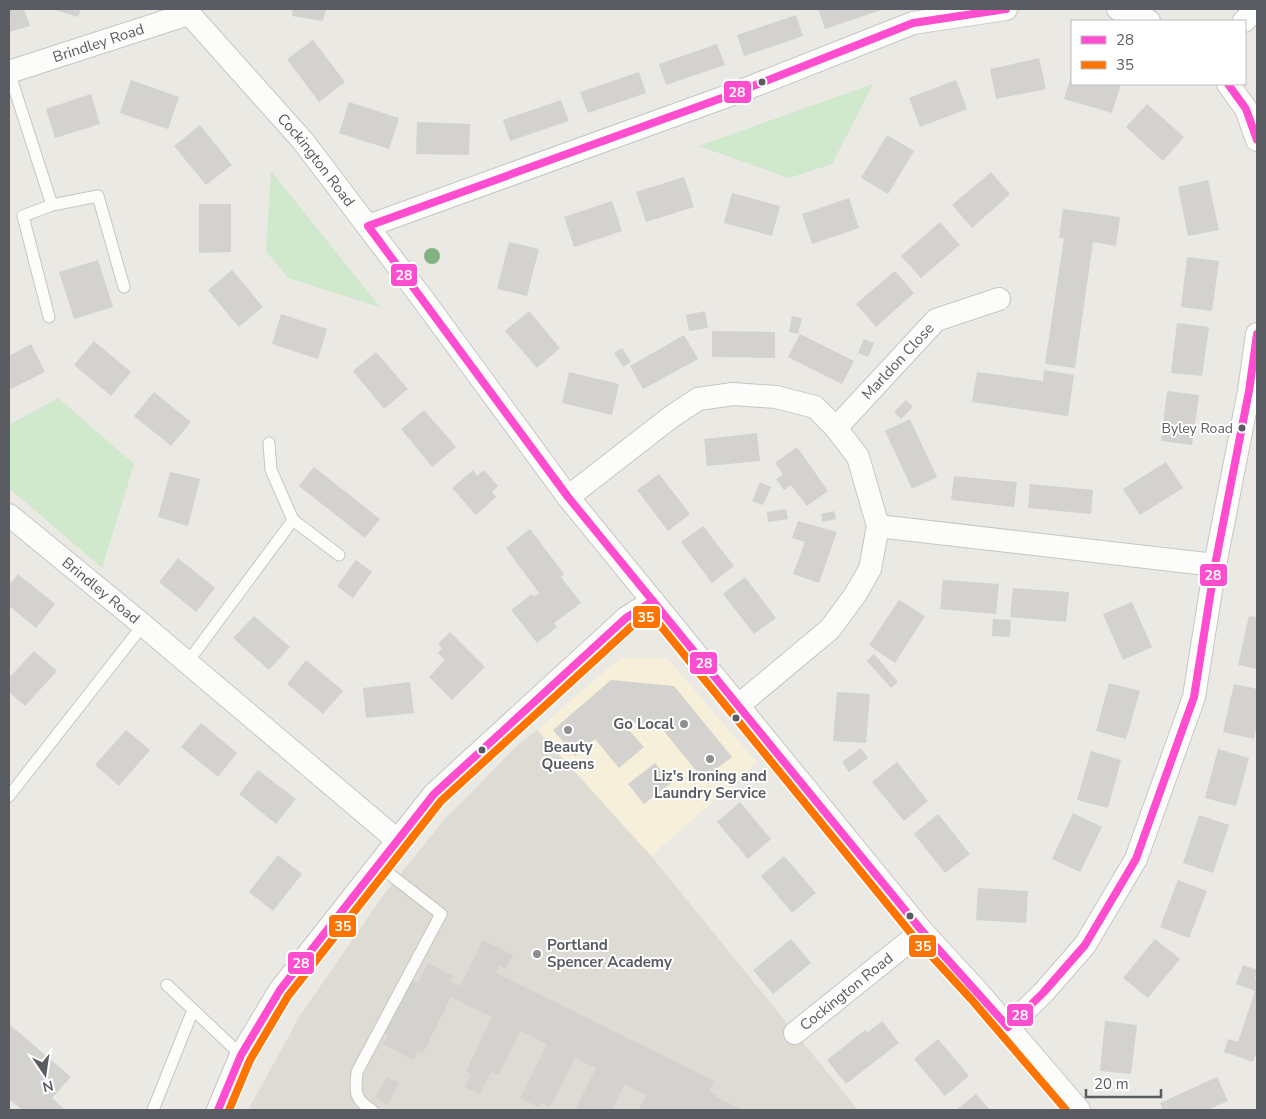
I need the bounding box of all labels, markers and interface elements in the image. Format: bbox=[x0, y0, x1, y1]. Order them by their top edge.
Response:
street label: Brindley Road bbox=[50, 19, 147, 67]
legend bbox=[1071, 20, 1246, 85]
text: 28 bbox=[1116, 30, 1134, 50]
text: 35 bbox=[1116, 55, 1134, 75]
unlabelled marker bbox=[757, 77, 767, 87]
line badge: 28 bbox=[723, 80, 752, 104]
text: 28 bbox=[729, 83, 745, 102]
street label: Cockington Road bbox=[273, 109, 359, 211]
line badge: 28 bbox=[390, 263, 418, 287]
text: 28 bbox=[396, 266, 412, 285]
street label: Marldon Close bbox=[857, 318, 938, 404]
place label: Byley Road bbox=[1162, 419, 1233, 438]
marker: Byley Road bbox=[1237, 423, 1247, 433]
street label: Brindley Road bbox=[58, 553, 144, 628]
line badge: 28 bbox=[1199, 563, 1228, 587]
text: 28 bbox=[1205, 566, 1221, 585]
line badge: 35 bbox=[632, 605, 661, 629]
text: 35 bbox=[638, 608, 654, 627]
line badge: 28 bbox=[689, 651, 718, 675]
text: 28 bbox=[696, 654, 712, 673]
unlabelled marker bbox=[731, 713, 741, 723]
place label: Go Local bbox=[613, 714, 674, 734]
marker: Go Local bbox=[678, 718, 690, 730]
marker: Beauty Queens bbox=[562, 724, 574, 736]
place label: Beauty Queens bbox=[542, 737, 594, 774]
unlabelled marker bbox=[477, 745, 487, 755]
marker: Liz's Ironing and Laundry Service bbox=[704, 753, 716, 765]
place label: Liz's Ironing and Laundry Service bbox=[653, 766, 767, 803]
unlabelled marker bbox=[905, 911, 915, 921]
line badge: 35 bbox=[328, 914, 357, 938]
text: 35 bbox=[335, 917, 351, 936]
line badge: 35 bbox=[908, 934, 937, 958]
place label: Portland Spencer Academy bbox=[547, 935, 672, 972]
text: 35 bbox=[915, 937, 931, 956]
marker: Portland Spencer Academy bbox=[531, 948, 543, 960]
street label: Cockington Road bbox=[796, 948, 897, 1035]
line badge: 28 bbox=[287, 951, 315, 975]
text: 28 bbox=[293, 954, 309, 973]
line badge: 28 bbox=[1006, 1003, 1034, 1027]
text: 28 bbox=[1012, 1006, 1028, 1025]
north arrow bbox=[20, 1049, 70, 1099]
scale bar bbox=[1086, 1066, 1161, 1098]
text: 20 m bbox=[1094, 1074, 1129, 1094]
text: N bbox=[41, 1076, 55, 1097]

